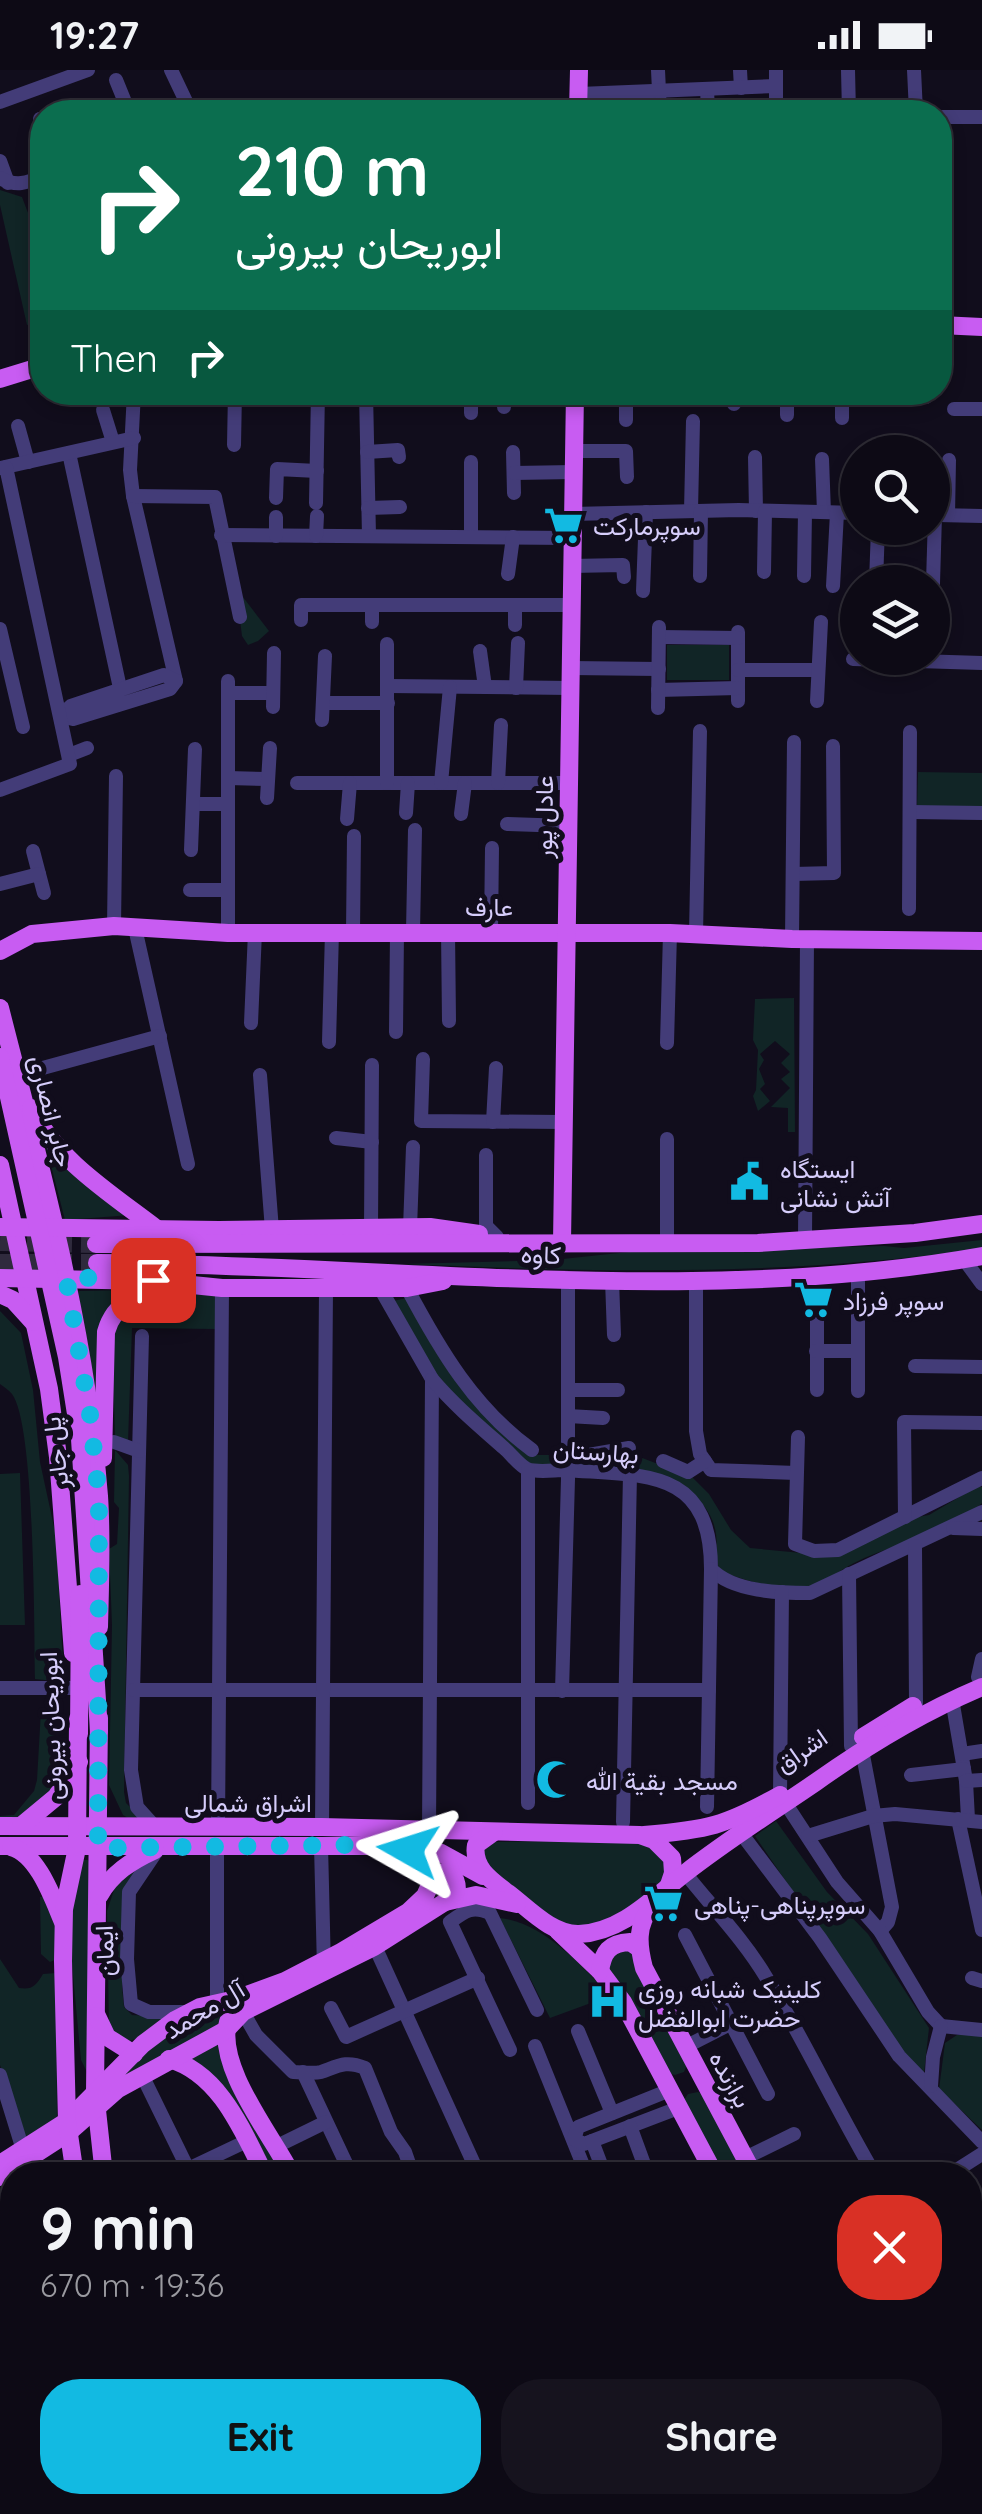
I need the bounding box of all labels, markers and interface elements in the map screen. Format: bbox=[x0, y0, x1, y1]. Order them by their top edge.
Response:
text: 19:27 bbox=[50, 11, 139, 59]
text: 210 m bbox=[235, 126, 429, 214]
icon: right bbox=[70, 140, 200, 270]
text: ابوریحان بیرونی bbox=[235, 214, 503, 270]
icon: right bbox=[178, 330, 233, 385]
text: Then bbox=[70, 334, 158, 382]
map controls bbox=[840, 435, 950, 675]
button: search bbox=[840, 435, 950, 545]
supermarket icon: سوپرمارکت bbox=[542, 504, 584, 546]
place label: سوپرمارکت bbox=[593, 510, 701, 543]
button: layers bbox=[840, 565, 950, 675]
street label: عادل پور bbox=[527, 775, 561, 860]
street label: عارف bbox=[465, 891, 513, 923]
street label: جابر انصاری bbox=[22, 1052, 81, 1170]
place label: ایستگاه آتش نشانی bbox=[780, 1153, 892, 1214]
public building icon: ایستگاه آتش نشانی bbox=[729, 1161, 771, 1203]
pin bbox=[111, 1238, 196, 1323]
street label: کاوه bbox=[520, 1238, 562, 1271]
icon: arrive bbox=[126, 1253, 181, 1308]
supermarket icon: سوپر فرزاد bbox=[792, 1279, 834, 1321]
place label: سوپر فرزاد bbox=[843, 1285, 944, 1318]
street label: پل جابر bbox=[35, 1415, 77, 1492]
street label: بهارستان bbox=[552, 1433, 640, 1470]
street label: ابوریحان بیرونی bbox=[32, 1651, 69, 1801]
street label: اشراق bbox=[769, 1721, 834, 1780]
mosque icon: مسجد بقیة الله bbox=[535, 1759, 577, 1801]
place label: مسجد بقیة الله bbox=[586, 1765, 738, 1796]
street label: اشراق شمالی bbox=[184, 1787, 312, 1819]
position arrow bbox=[356, 1798, 460, 1902]
supermarket icon: سوپرپناهی-پناهی bbox=[643, 1883, 685, 1925]
place label: سوپرپناهی-پناهی bbox=[694, 1889, 866, 1922]
street label: ایمان bbox=[88, 1925, 120, 1977]
street label: آل محمد bbox=[158, 1972, 252, 2045]
place label: کلینیک شبانه روزی حضرت ابوالفضل bbox=[638, 1973, 821, 2034]
hospital icon: کلینیک شبانه روزی حضرت ابوالفضل bbox=[587, 1981, 629, 2023]
street label: برازنده bbox=[702, 2045, 759, 2113]
text: 9 min bbox=[40, 2190, 196, 2265]
button: close bbox=[837, 2195, 942, 2300]
text: 670 m · 19:36 bbox=[40, 2265, 224, 2305]
button: Exit bbox=[40, 2379, 481, 2494]
button: Share bbox=[501, 2379, 942, 2494]

